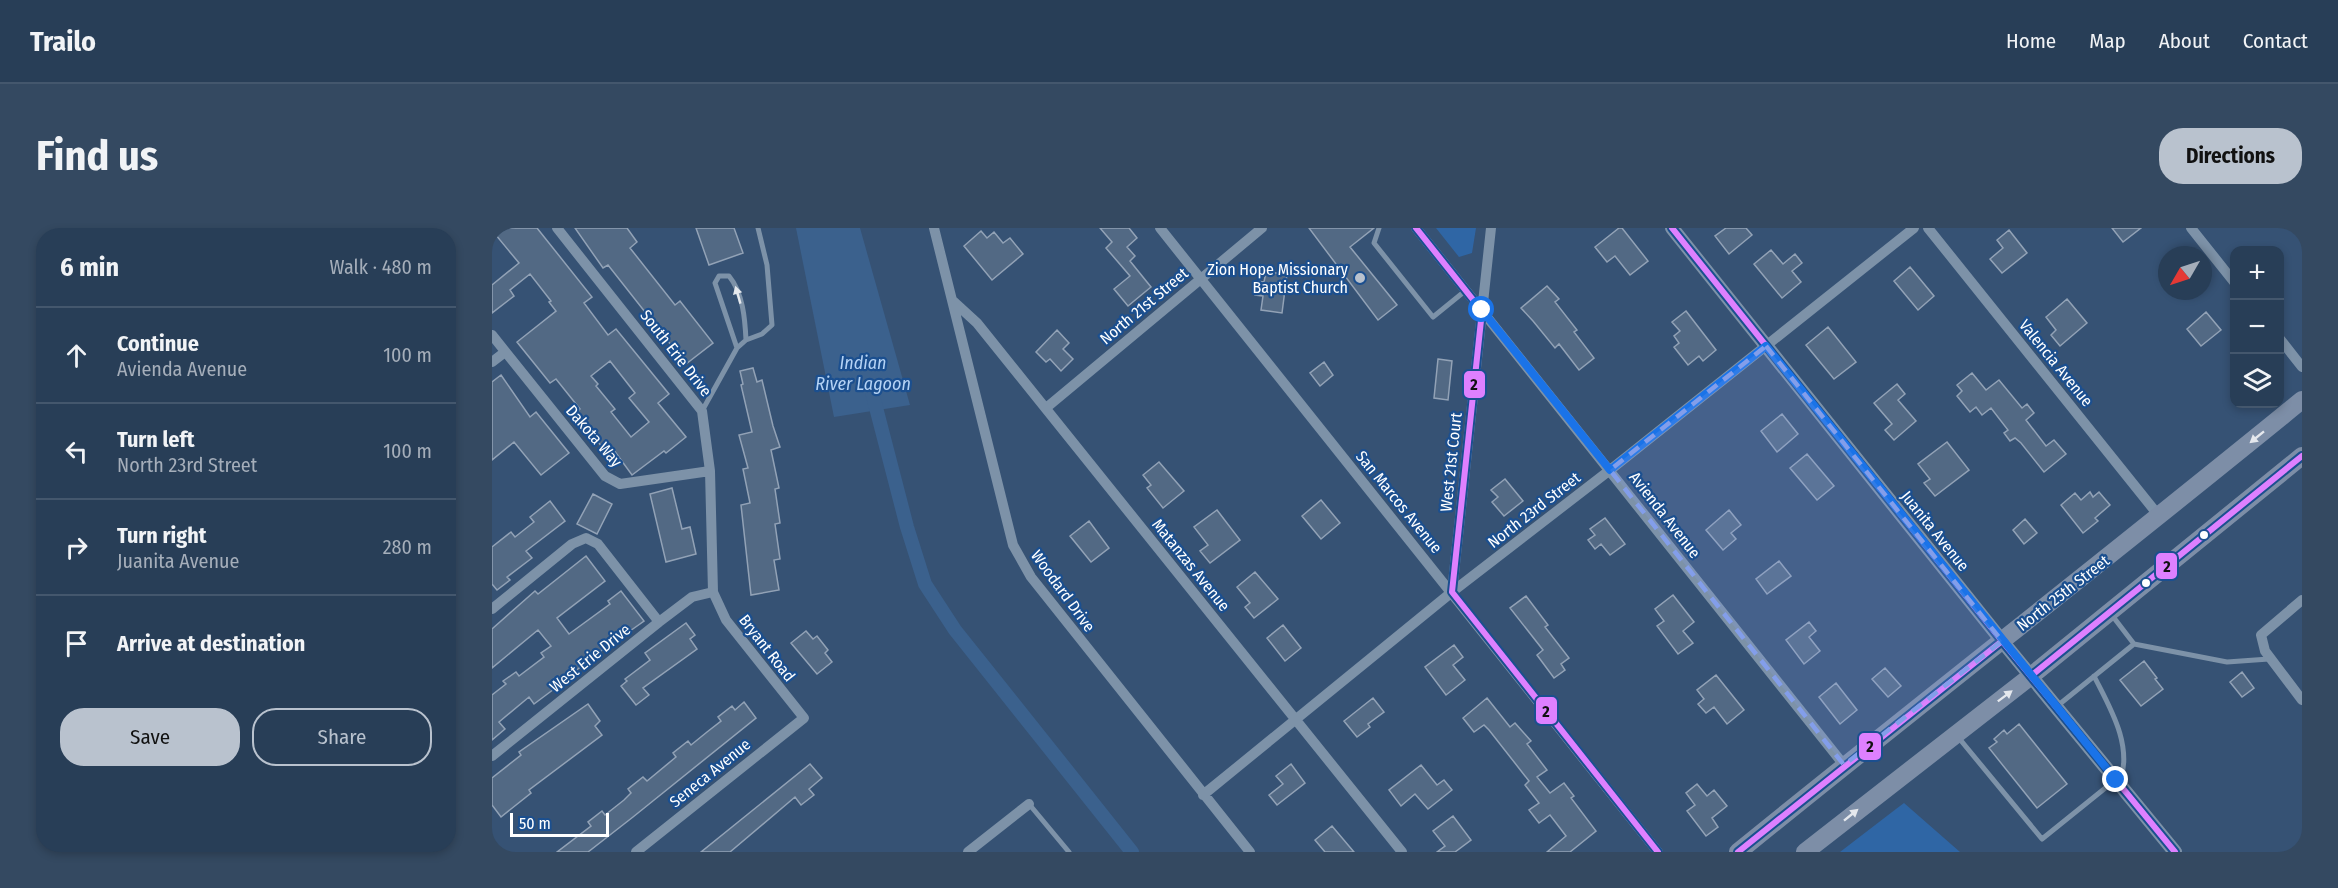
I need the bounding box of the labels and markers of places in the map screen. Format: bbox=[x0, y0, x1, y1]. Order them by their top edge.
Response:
place label: Zion Hope Missionary Baptist Church bbox=[1207, 260, 1349, 297]
marker: Zion Hope Missionary Baptist Church bbox=[1353, 271, 1367, 285]
unlabelled marker bbox=[2198, 529, 2210, 541]
unlabelled marker bbox=[2140, 577, 2152, 589]

